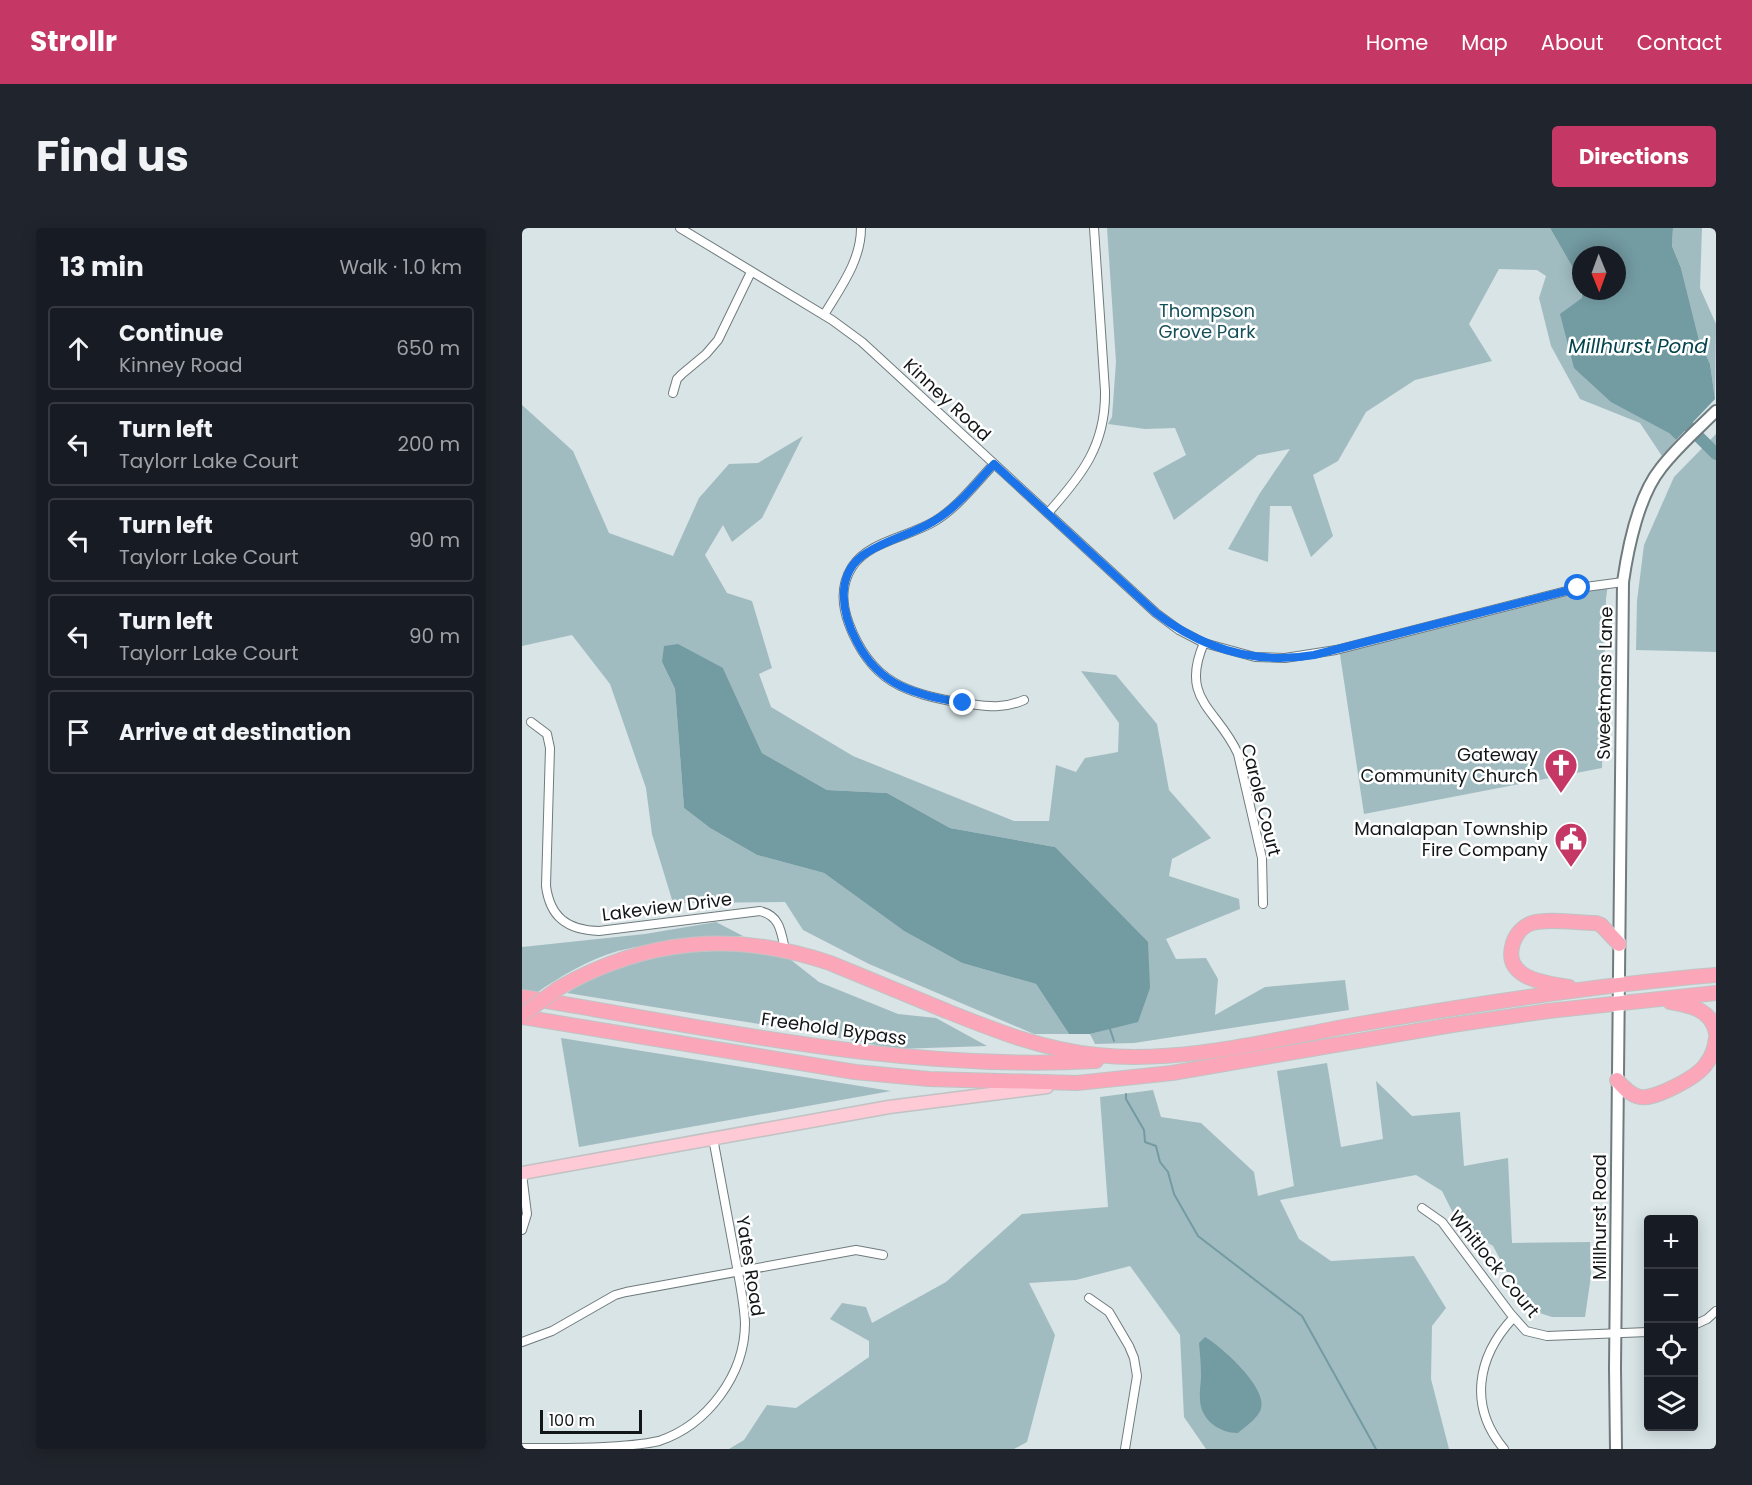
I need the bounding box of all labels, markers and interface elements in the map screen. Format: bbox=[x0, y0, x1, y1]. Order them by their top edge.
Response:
text: Strollr bbox=[30, 22, 117, 61]
text: Home bbox=[1366, 28, 1428, 57]
text: Map bbox=[1461, 28, 1508, 57]
text: About bbox=[1541, 28, 1604, 57]
text: Contact bbox=[1637, 28, 1722, 57]
button: Directions bbox=[1552, 126, 1716, 187]
text: Find us bbox=[36, 127, 189, 186]
north arrow bbox=[1572, 246, 1626, 300]
text: 13 min bbox=[60, 249, 144, 285]
text: Walk · 1.0 km bbox=[339, 253, 462, 281]
park label: Thompson Grove Park bbox=[1159, 298, 1256, 344]
text: Continue bbox=[119, 318, 223, 349]
icon: ahead bbox=[62, 332, 95, 365]
water label: Millhurst Pond bbox=[1568, 332, 1708, 360]
text: 650 m bbox=[396, 334, 460, 362]
text: Kinney Road bbox=[119, 351, 243, 379]
street label: Kinney Road bbox=[898, 353, 997, 447]
text: Turn left bbox=[119, 414, 213, 445]
icon: left bbox=[62, 428, 95, 461]
text: 200 m bbox=[397, 430, 460, 458]
text: Taylorr Lake Court bbox=[119, 447, 299, 475]
text: Turn left bbox=[119, 510, 213, 541]
icon: left bbox=[62, 524, 95, 557]
text: 90 m bbox=[409, 526, 460, 554]
text: Taylorr Lake Court bbox=[119, 543, 299, 571]
route start bbox=[1564, 574, 1590, 600]
text: Turn left bbox=[119, 606, 213, 637]
street label: Sweetmans Lane bbox=[1591, 606, 1618, 760]
icon: left bbox=[62, 620, 95, 653]
text: 90 m bbox=[409, 622, 460, 650]
text: Taylorr Lake Court bbox=[119, 639, 299, 667]
route end bbox=[949, 689, 975, 715]
icon: arrive bbox=[62, 716, 95, 749]
text: Arrive at destination bbox=[119, 717, 351, 748]
street label: Carole Court bbox=[1235, 741, 1288, 859]
place label: Gateway Community Church bbox=[1360, 742, 1538, 788]
church icon: Gateway Community Church bbox=[1543, 747, 1579, 794]
place label: Manalapan Township Fire Company bbox=[1354, 816, 1548, 862]
public building icon: Manalapan Township Fire Company bbox=[1553, 821, 1589, 868]
street label: Lakeview Drive bbox=[601, 886, 733, 927]
street label: Freehold Bypass bbox=[760, 1006, 909, 1051]
street label: Millhurst Road bbox=[1587, 1154, 1612, 1280]
street label: Whitlock Court bbox=[1443, 1205, 1545, 1323]
street label: Yates Road bbox=[730, 1214, 771, 1318]
map controls bbox=[1644, 1215, 1698, 1431]
button: + bbox=[1644, 1215, 1698, 1269]
button: − bbox=[1644, 1269, 1698, 1323]
button: locate bbox=[1644, 1323, 1698, 1377]
button: layers bbox=[1644, 1377, 1698, 1431]
scale bar bbox=[540, 1407, 642, 1434]
text: 100 m bbox=[549, 1409, 595, 1432]

